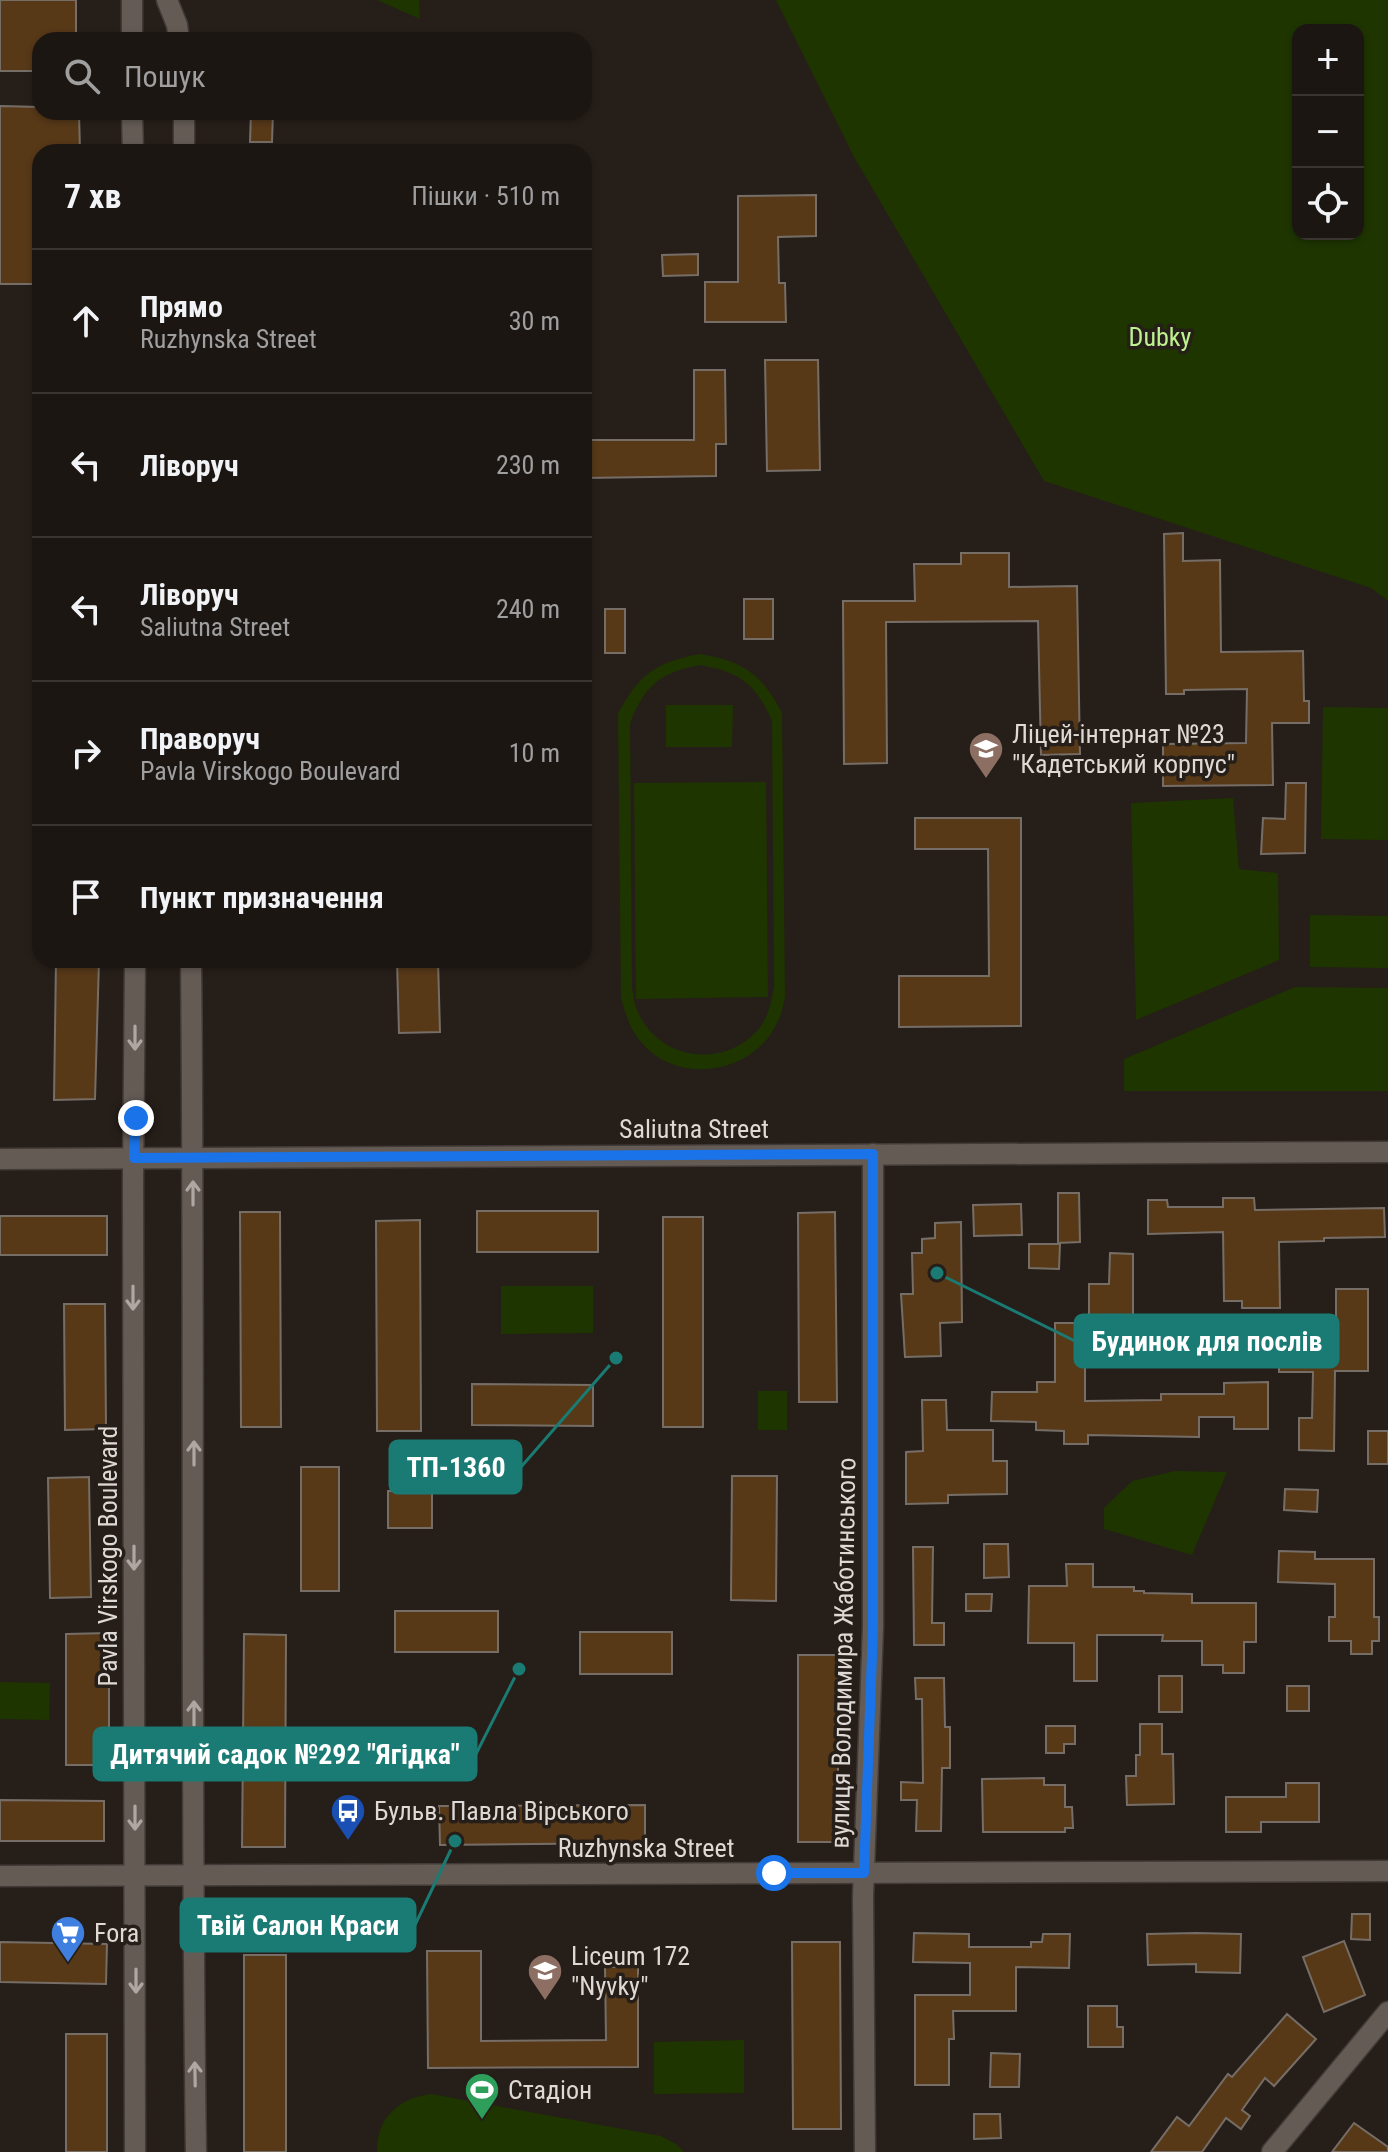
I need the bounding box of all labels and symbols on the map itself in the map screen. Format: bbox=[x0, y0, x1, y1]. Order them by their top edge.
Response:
park label: Dubky bbox=[1129, 322, 1192, 352]
place label: Ліцей-інтернат №23 "Кадетський корпус" bbox=[1012, 719, 1235, 779]
school or university icon: Ліцей-інтернат №23 "Кадетський корпус" bbox=[967, 730, 1005, 780]
one-way arrow bbox=[127, 1024, 143, 1051]
route end bbox=[118, 1100, 154, 1136]
street label: Saliutna Street bbox=[619, 1114, 769, 1144]
one-way arrow bbox=[185, 1180, 201, 1207]
one-way arrow bbox=[125, 1284, 141, 1311]
callout: Будинок для послів bbox=[1075, 1315, 1338, 1367]
text: Будинок для послів bbox=[1092, 1325, 1323, 1358]
street label: Pavla Virskogo Boulevard bbox=[93, 1426, 123, 1686]
one-way arrow bbox=[186, 1440, 202, 1467]
callout: ТП-1360 bbox=[390, 1441, 521, 1493]
text: ТП-1360 bbox=[406, 1451, 506, 1484]
street label: вулиця Володимира Жаботинського bbox=[825, 1457, 861, 1849]
one-way arrow bbox=[126, 1544, 142, 1571]
one-way arrow bbox=[186, 1700, 202, 1727]
callout: Дитячий садок №292 "Ягідка" bbox=[94, 1728, 476, 1780]
text: Дитячий садок №292 "Ягідка" bbox=[110, 1738, 460, 1771]
bus stop icon: Бульв. Павла Вірського bbox=[329, 1792, 367, 1842]
place label: Бульв. Павла Вірського bbox=[374, 1796, 629, 1826]
one-way arrow bbox=[127, 1804, 143, 1831]
street label: Ruzhynska Street bbox=[558, 1833, 734, 1863]
route start bbox=[756, 1855, 792, 1891]
callout: Твій Салон Краси bbox=[181, 1899, 415, 1951]
text: Твій Салон Краси bbox=[197, 1909, 399, 1942]
supermarket icon: Fora bbox=[49, 1914, 87, 1964]
place label: Fora bbox=[94, 1918, 139, 1948]
place label: Liceum 172 "Nyvky" bbox=[571, 1941, 690, 2001]
school or university icon: Liceum 172 "Nyvky" bbox=[526, 1952, 564, 2002]
one-way arrow bbox=[128, 1967, 144, 1994]
one-way arrow bbox=[187, 2061, 203, 2088]
sports icon: Стадіон bbox=[463, 2071, 501, 2121]
place label: Стадіон bbox=[508, 2075, 592, 2105]

